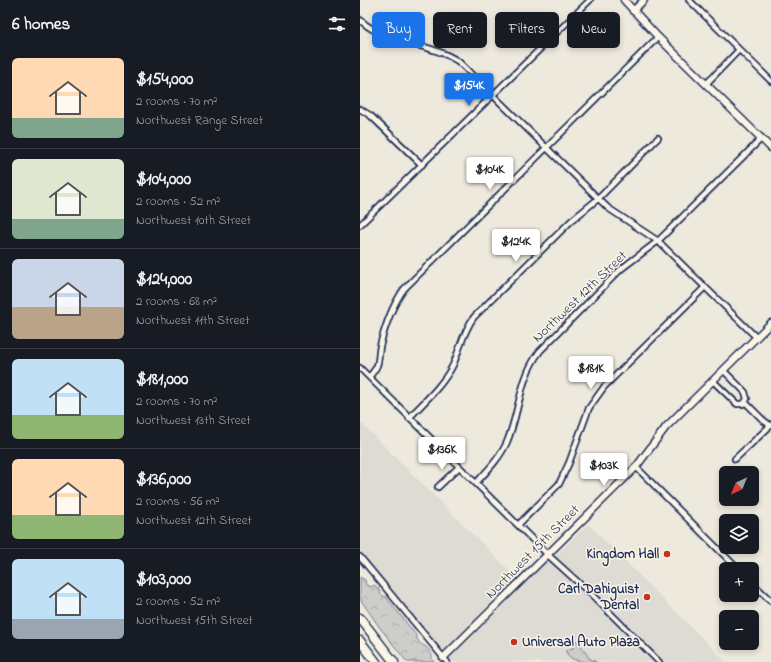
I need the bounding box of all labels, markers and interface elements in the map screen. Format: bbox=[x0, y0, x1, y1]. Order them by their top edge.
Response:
text: 6 homes bbox=[12, 12, 70, 37]
chip: Buy bbox=[372, 12, 425, 48]
chip: Rent bbox=[433, 12, 487, 48]
chip: Filters bbox=[495, 12, 559, 48]
chip: New bbox=[567, 12, 620, 48]
icon: filters bbox=[326, 13, 348, 35]
text: $154,000 bbox=[136, 67, 193, 92]
pin: $154K bbox=[441, 73, 497, 107]
icon: home bbox=[44, 74, 92, 122]
text: $154K bbox=[453, 76, 485, 95]
text: 2 rooms · 70 m² bbox=[136, 92, 217, 111]
text: Northwest Range Street bbox=[136, 111, 263, 130]
pin: $104K bbox=[462, 157, 518, 191]
text: $104K bbox=[475, 160, 505, 179]
text: $104,000 bbox=[136, 167, 191, 192]
icon: home bbox=[44, 175, 92, 223]
text: 2 rooms · 52 m² bbox=[136, 192, 220, 211]
text: Northwest 10th Street bbox=[136, 211, 251, 230]
pin: $124K bbox=[488, 229, 544, 263]
text: $124K bbox=[501, 232, 531, 251]
street label: Northwest 12th Street bbox=[528, 246, 632, 348]
text: $124,000 bbox=[136, 267, 192, 292]
icon: home bbox=[44, 275, 92, 323]
text: 2 rooms · 68 m² bbox=[136, 292, 217, 311]
text: Northwest 11th Street bbox=[136, 311, 250, 330]
pin: $181K bbox=[563, 356, 619, 390]
text: $181K bbox=[577, 359, 605, 378]
text: $181,000 bbox=[136, 367, 188, 392]
icon: home bbox=[44, 375, 92, 423]
text: 2 rooms · 70 m² bbox=[136, 392, 217, 411]
text: Northwest 13th Street bbox=[136, 411, 251, 430]
pin: $136K bbox=[414, 437, 470, 471]
text: $136K bbox=[427, 440, 457, 459]
pin: $103K bbox=[576, 453, 632, 487]
text: $103K bbox=[589, 456, 619, 475]
north arrow bbox=[719, 466, 759, 506]
map controls bbox=[719, 466, 759, 650]
text: $136,000 bbox=[136, 467, 191, 492]
icon: home bbox=[44, 475, 92, 523]
text: 2 rooms · 56 m² bbox=[136, 492, 220, 511]
street label: Northwest 15th Street bbox=[481, 500, 585, 604]
text: Northwest 12th Street bbox=[136, 511, 252, 530]
button: layers bbox=[719, 514, 759, 554]
place label: Kingdom Hall bbox=[587, 544, 660, 567]
marker: Kingdom Hall bbox=[662, 549, 672, 559]
button: + bbox=[719, 562, 759, 602]
text: $103,000 bbox=[136, 567, 191, 592]
icon: home bbox=[44, 575, 92, 623]
place label: Carl Dahiguist Dental bbox=[558, 579, 640, 616]
text: 2 rooms · 52 m² bbox=[136, 592, 220, 611]
marker: Carl Dahiguist Dental bbox=[642, 592, 652, 602]
button: − bbox=[719, 610, 759, 650]
text: Northwest 15th Street bbox=[136, 611, 253, 630]
place label: Universal Auto Plaza bbox=[522, 632, 640, 653]
marker: Universal Auto Plaza bbox=[509, 637, 519, 647]

